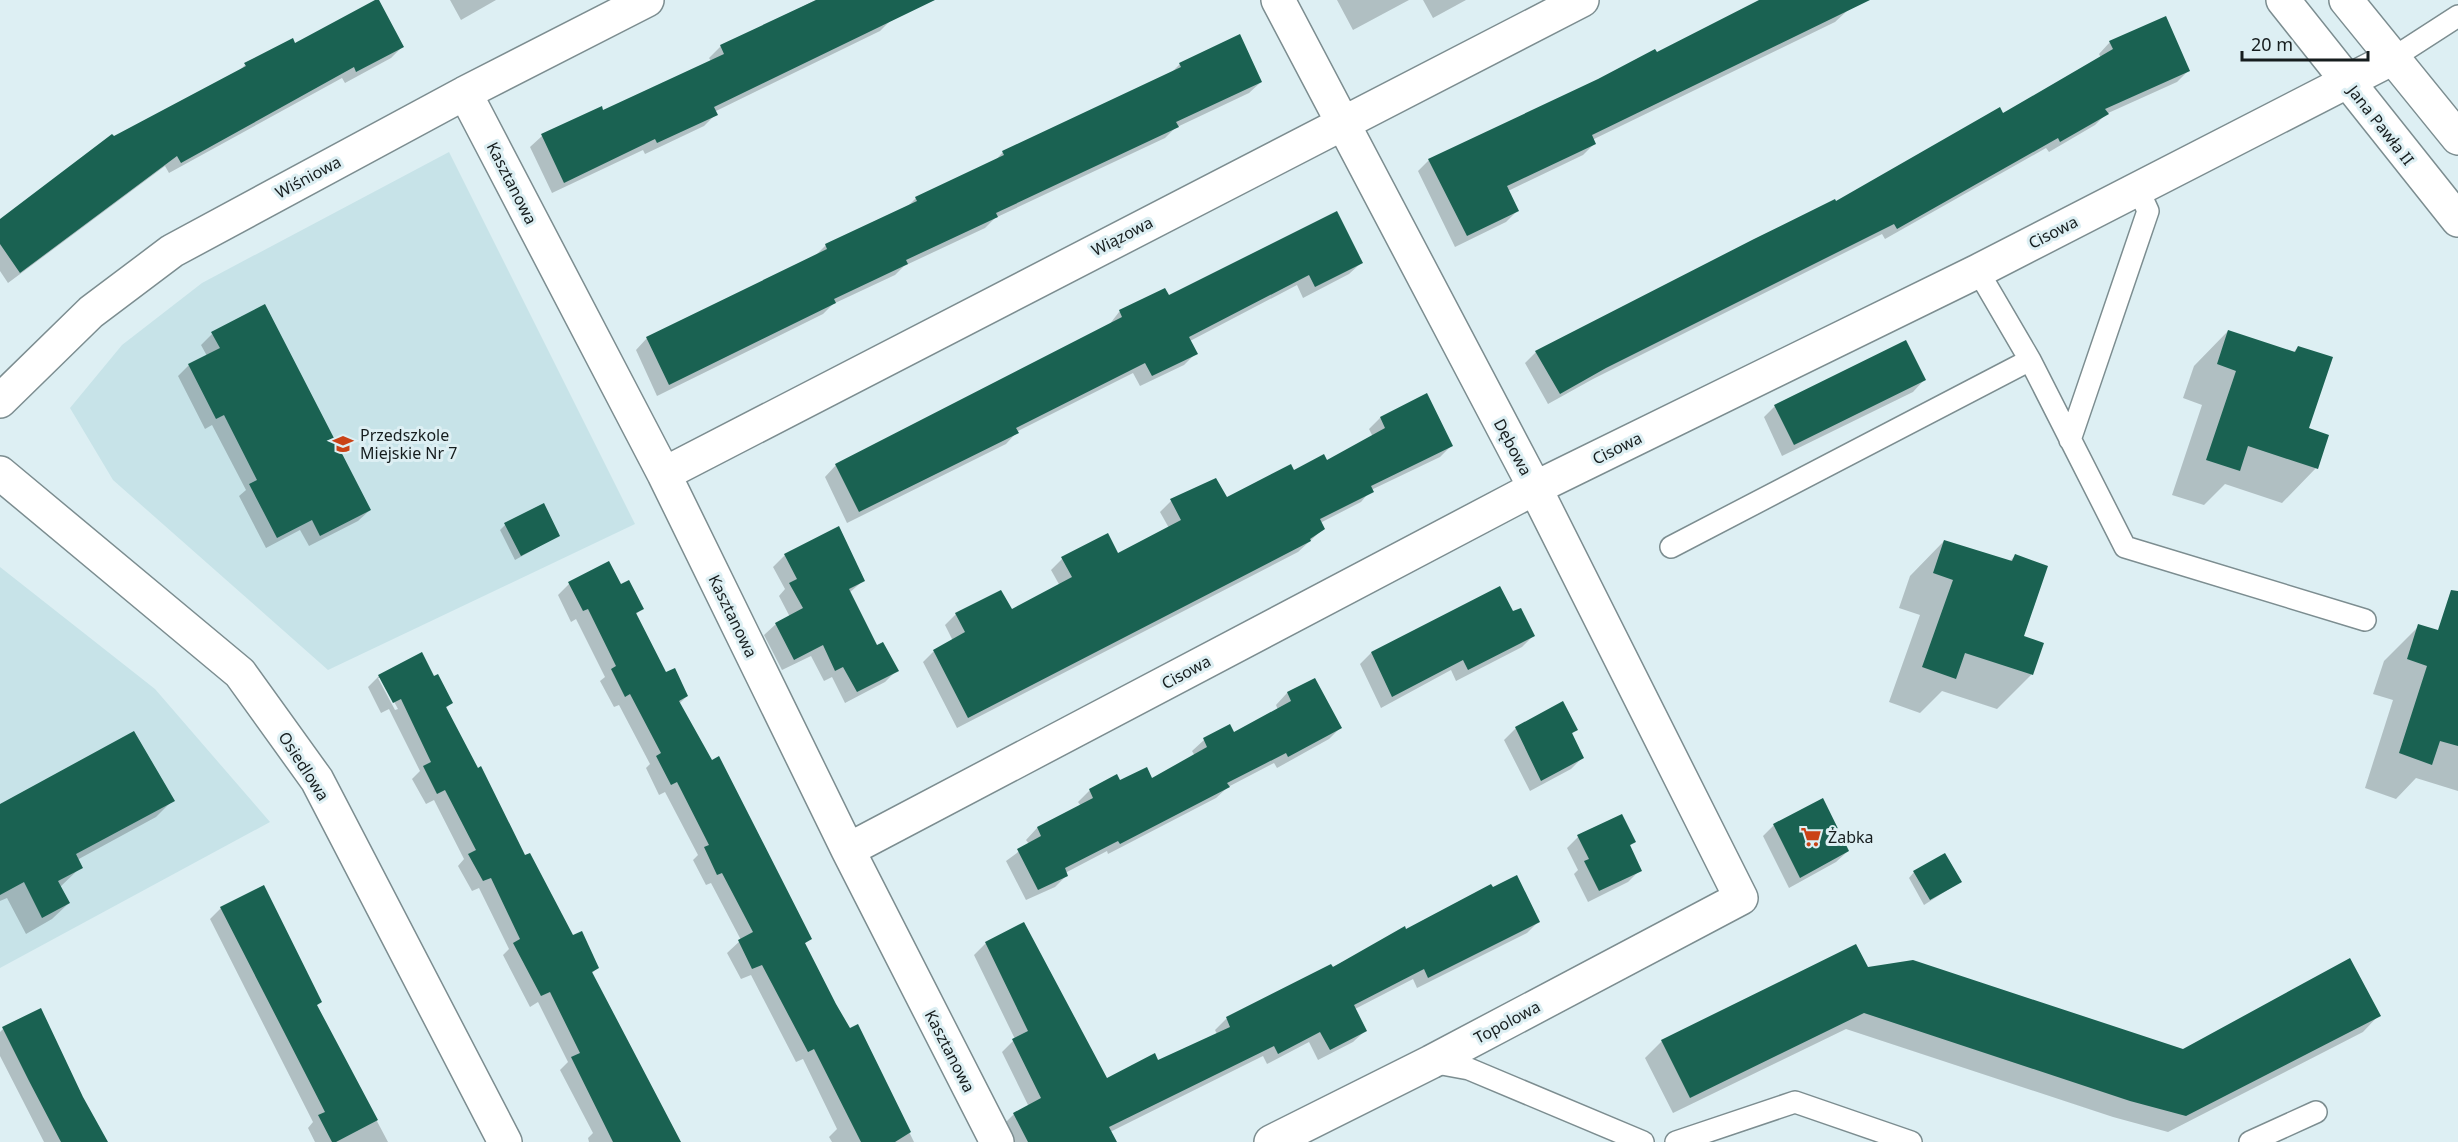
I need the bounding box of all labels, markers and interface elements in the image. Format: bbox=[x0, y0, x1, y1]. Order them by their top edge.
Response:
scale bar bbox=[2242, 24, 2368, 62]
text: 20 m bbox=[2251, 32, 2293, 56]
street label: Jana Pawła II bbox=[2342, 79, 2419, 169]
street label: Kasztanowa bbox=[482, 138, 542, 228]
street label: Wiśniowa bbox=[271, 150, 345, 204]
street label: Cisowa bbox=[2024, 210, 2082, 254]
street label: Wiązowa bbox=[1087, 211, 1157, 261]
street label: Dębowa bbox=[1489, 415, 1537, 479]
place label: Przedszkole Miejskie Nr 7 bbox=[360, 424, 457, 464]
street label: Cisowa bbox=[1588, 427, 1646, 469]
school or university icon: Przedszkole Miejskie Nr 7 bbox=[331, 432, 355, 456]
street label: Kasztanowa bbox=[703, 571, 763, 661]
street label: Cisowa bbox=[1158, 650, 1214, 694]
street label: Osiedlowa bbox=[273, 727, 335, 805]
supermarket icon: Żabka bbox=[1799, 825, 1823, 849]
place label: Żabka bbox=[1828, 826, 1874, 848]
street label: Topolowa bbox=[1470, 995, 1544, 1049]
street label: Kasztanowa bbox=[920, 1006, 980, 1096]

